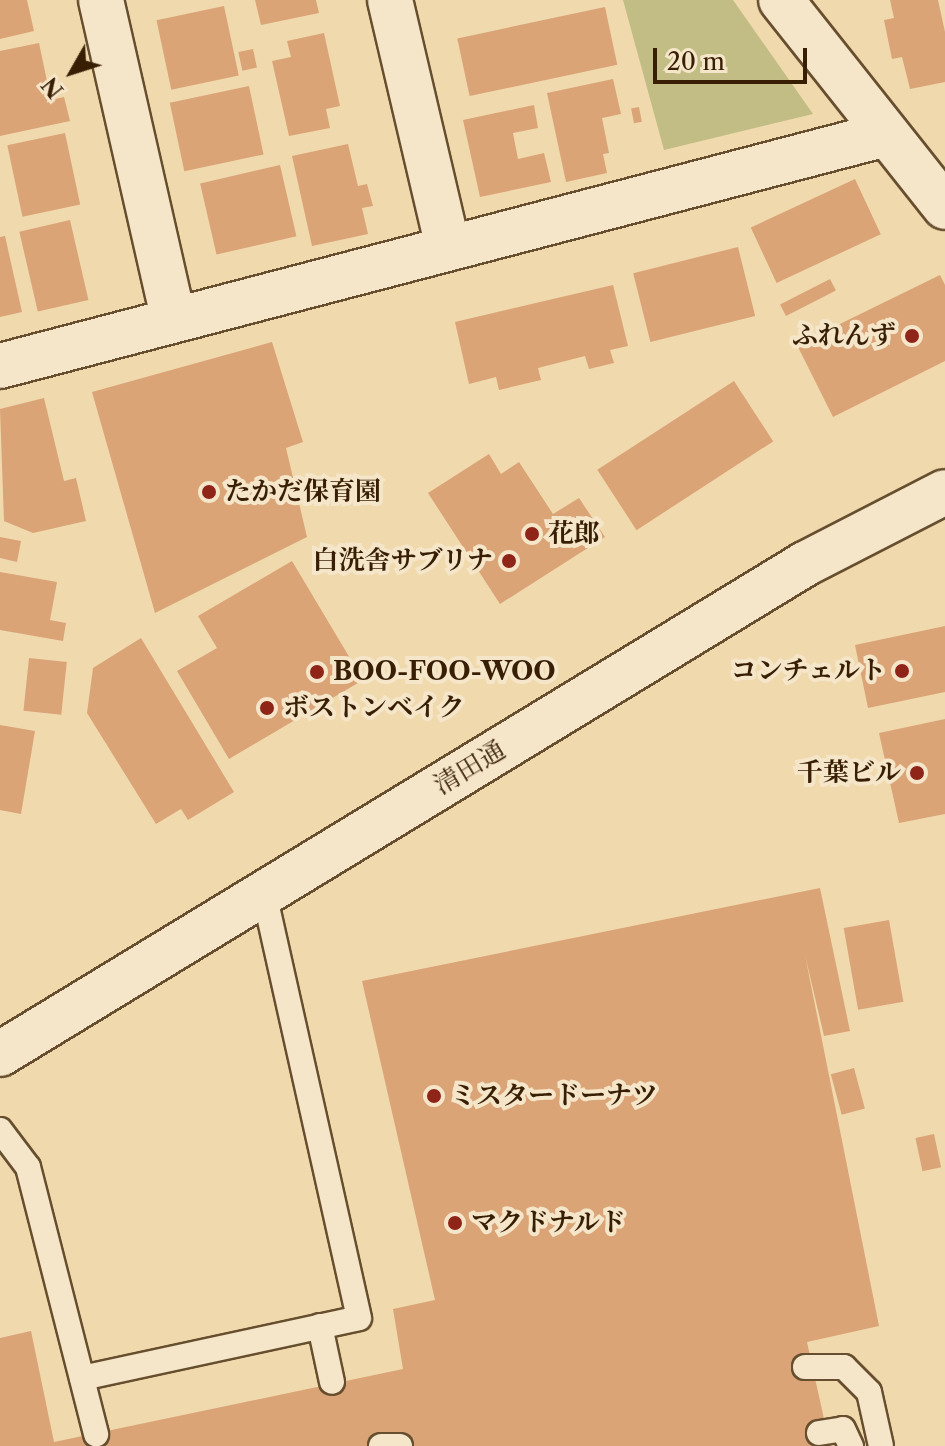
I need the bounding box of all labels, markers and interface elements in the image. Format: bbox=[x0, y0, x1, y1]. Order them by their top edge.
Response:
north arrow bbox=[32, 32, 112, 112]
scale bar bbox=[657, 32, 811, 82]
text: 20 m bbox=[667, 47, 725, 76]
text: N bbox=[36, 71, 69, 103]
place label: ふれんず bbox=[792, 320, 896, 352]
marker: ふれんず bbox=[903, 327, 921, 345]
place label: たかだ保育園 bbox=[225, 476, 381, 508]
marker: たかだ保育園 bbox=[200, 483, 218, 501]
place label: 花郎 bbox=[548, 518, 600, 550]
marker: 花郎 bbox=[523, 525, 541, 543]
place label: 白洗舎サブリナ bbox=[311, 545, 493, 577]
marker: 白洗舎サブリナ bbox=[500, 552, 518, 570]
place label: コンチェルト bbox=[730, 655, 886, 687]
place label: BOO-FOO-WOO bbox=[333, 656, 556, 688]
marker: コンチェルト bbox=[893, 662, 911, 680]
marker: BOO-FOO-WOO bbox=[308, 663, 326, 681]
place label: ボストンベイク bbox=[283, 692, 465, 724]
marker: ボストンベイク bbox=[258, 699, 276, 717]
street label: 清田通 bbox=[429, 735, 511, 801]
place label: 千葉ビル bbox=[797, 757, 901, 789]
marker: 千葉ビル bbox=[908, 764, 926, 782]
place label: ミスタードーナツ bbox=[450, 1080, 658, 1112]
marker: ミスタードーナツ bbox=[425, 1087, 443, 1105]
place label: マクドナルド bbox=[471, 1207, 627, 1239]
marker: マクドナルド bbox=[446, 1214, 464, 1232]

